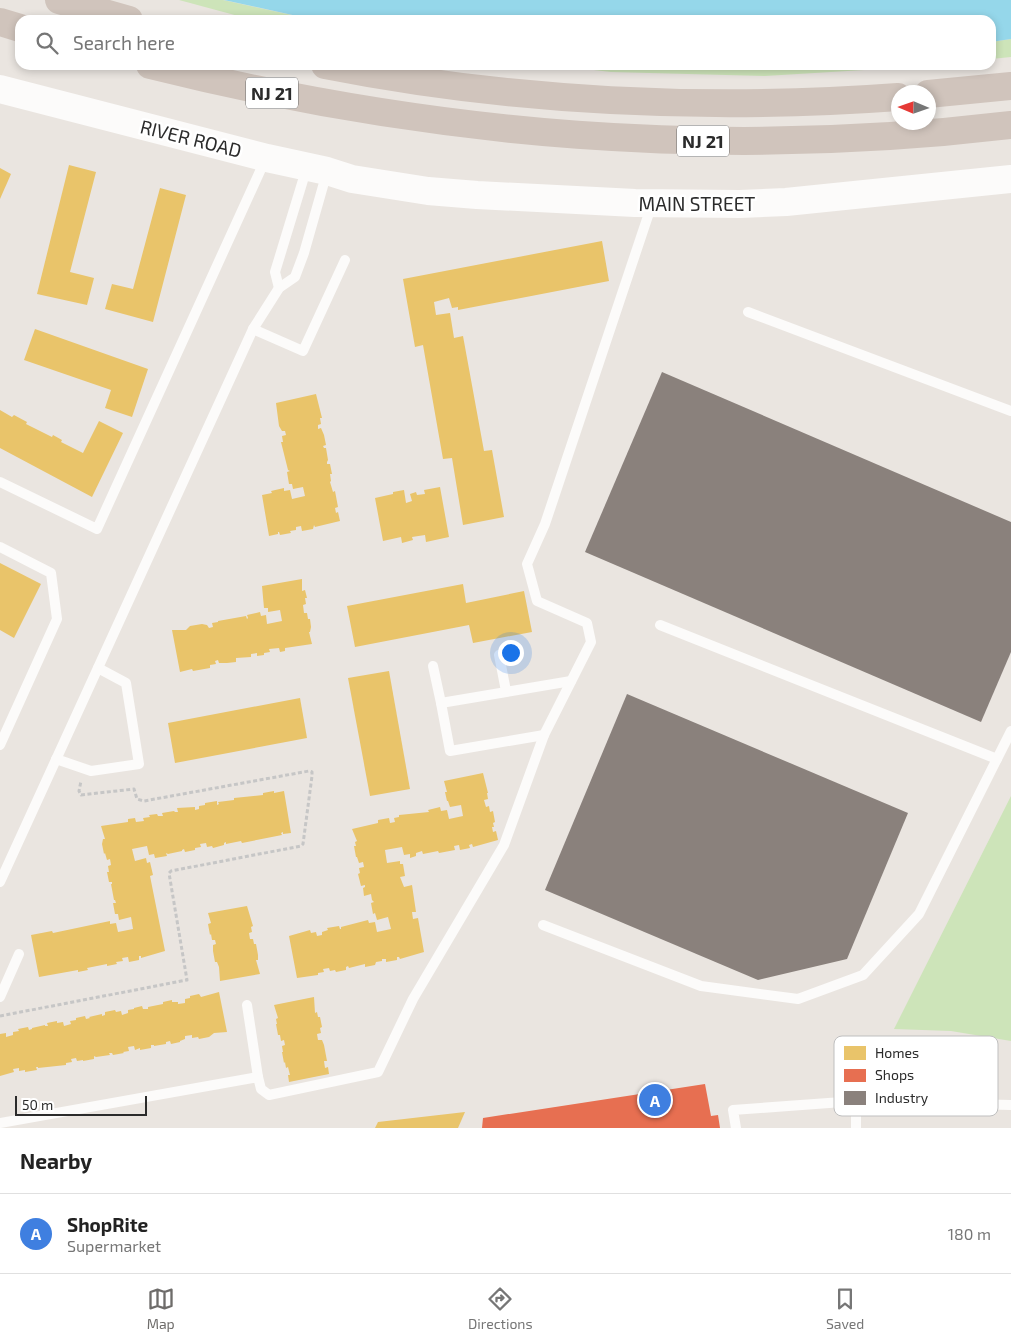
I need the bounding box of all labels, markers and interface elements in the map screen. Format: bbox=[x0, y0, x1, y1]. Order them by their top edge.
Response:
search box bbox=[15, 15, 996, 70]
icon: search bbox=[33, 29, 61, 57]
text: Search here bbox=[73, 31, 175, 54]
road number: NJ 21 bbox=[246, 78, 298, 109]
north arrow bbox=[891, 85, 936, 130]
street label: RIVER ROAD bbox=[138, 114, 244, 162]
road number: NJ 21 bbox=[677, 125, 729, 156]
street label: MAIN STREET bbox=[639, 192, 755, 215]
your location bbox=[498, 640, 524, 666]
legend bbox=[834, 1036, 998, 1116]
text: Homes bbox=[875, 1044, 919, 1061]
text: Shops bbox=[875, 1066, 914, 1083]
pin: A bbox=[639, 1081, 671, 1119]
text: Industry bbox=[875, 1089, 929, 1106]
scale bar bbox=[15, 1093, 148, 1116]
text: 50 m bbox=[22, 1096, 53, 1113]
text: Nearby bbox=[20, 1148, 92, 1173]
text: ShopRite bbox=[67, 1213, 148, 1236]
text: A bbox=[31, 1224, 41, 1243]
text: 180 m bbox=[948, 1224, 991, 1243]
text: Supermarket bbox=[67, 1236, 161, 1255]
tab: Map bbox=[147, 1285, 175, 1332]
tab: Directions bbox=[468, 1285, 533, 1332]
tab: Saved bbox=[826, 1285, 864, 1332]

